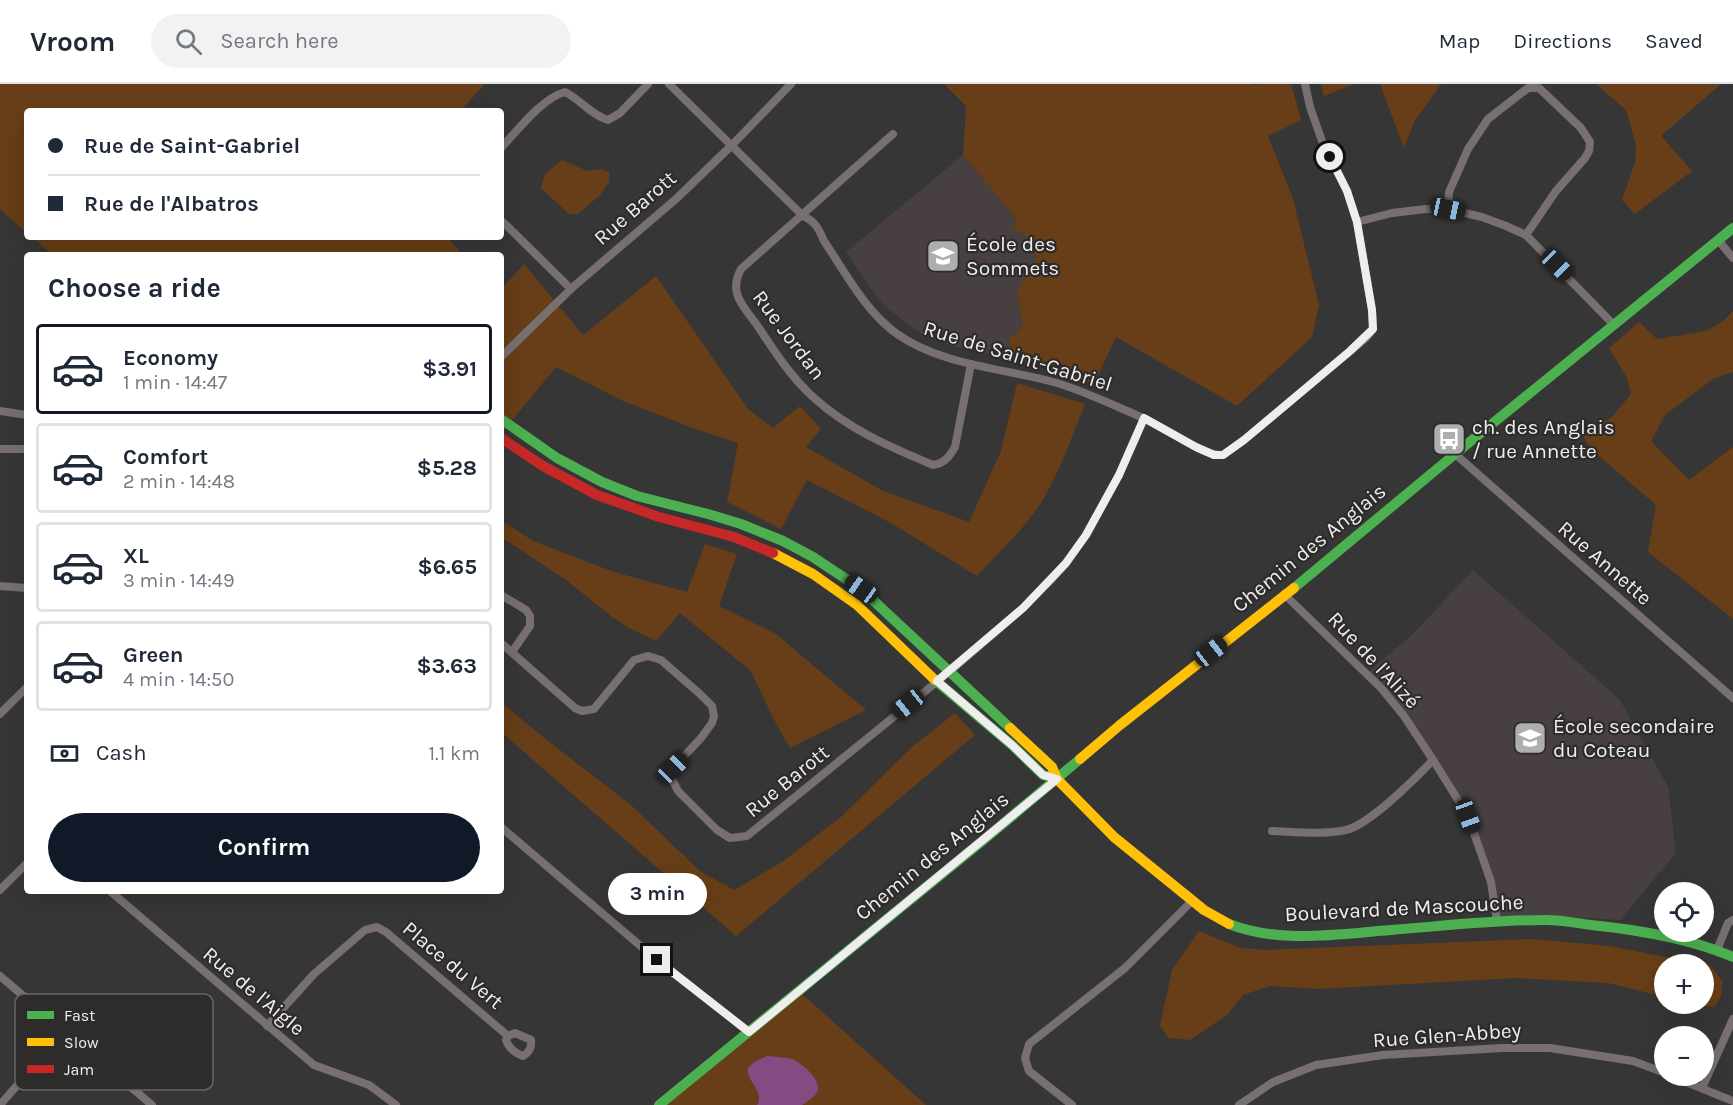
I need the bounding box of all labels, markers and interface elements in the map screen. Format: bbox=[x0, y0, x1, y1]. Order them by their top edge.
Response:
search box bbox=[151, 14, 571, 68]
text: Vroom bbox=[30, 25, 115, 58]
icon: search bbox=[172, 25, 205, 58]
text: Search here bbox=[220, 28, 339, 54]
text: Map bbox=[1439, 29, 1480, 53]
text: Directions bbox=[1513, 29, 1612, 53]
text: Saved bbox=[1645, 29, 1703, 53]
text: Rue de Saint-Gabriel bbox=[84, 133, 300, 159]
route start bbox=[1316, 143, 1343, 170]
street label: Rue Barott bbox=[589, 166, 681, 250]
text: Rue de l'Albatros bbox=[84, 191, 259, 217]
car bbox=[1429, 196, 1467, 222]
place label: École des Sommets bbox=[966, 232, 1059, 280]
school or university icon: École des Sommets bbox=[925, 238, 961, 274]
car bbox=[1538, 246, 1576, 284]
text: Choose a ride bbox=[48, 272, 221, 304]
street label: Rue Jordan bbox=[748, 286, 830, 384]
street label: Rue de Saint-Gabriel bbox=[921, 316, 1115, 396]
icon: car bbox=[51, 342, 105, 396]
text: Economy bbox=[123, 345, 218, 371]
text: $3.91 bbox=[422, 356, 477, 382]
text: 1 min · 14:47 bbox=[123, 371, 227, 394]
place label: ch. des Anglais / rue Annette bbox=[1472, 415, 1615, 463]
bus stop icon: ch. des Anglais / rue Annette bbox=[1431, 421, 1467, 457]
icon: car bbox=[51, 441, 105, 495]
text: Comfort bbox=[123, 444, 208, 470]
text: $5.28 bbox=[417, 455, 477, 481]
text: 2 min · 14:48 bbox=[123, 470, 235, 493]
street label: Chemin des Anglais bbox=[1227, 479, 1391, 617]
street label: Rue Annette bbox=[1553, 516, 1657, 610]
icon: car bbox=[51, 540, 105, 594]
text: XL bbox=[123, 543, 149, 569]
text: $6.65 bbox=[418, 554, 477, 580]
text: 3 min · 14:49 bbox=[123, 569, 235, 592]
car bbox=[841, 571, 881, 607]
street label: Rue de l'Alizé bbox=[1323, 607, 1425, 713]
car bbox=[1191, 634, 1231, 670]
icon: car bbox=[51, 639, 105, 693]
text: Green bbox=[123, 642, 184, 668]
text: $3.63 bbox=[416, 653, 477, 679]
text: 4 min · 14:50 bbox=[123, 668, 234, 691]
car bbox=[888, 686, 928, 722]
place label: École secondaire du Coteau bbox=[1553, 714, 1714, 762]
school or university icon: École secondaire du Coteau bbox=[1512, 720, 1548, 756]
icon: cash bbox=[48, 737, 81, 770]
text: Cash bbox=[96, 740, 146, 766]
street label: Rue Barott bbox=[740, 740, 834, 822]
text: 1.1 km bbox=[428, 742, 480, 765]
car bbox=[654, 749, 692, 787]
street label: Chemin des Anglais bbox=[850, 787, 1014, 925]
car bbox=[1453, 796, 1483, 836]
button: Confirm bbox=[48, 813, 480, 882]
callout: 3 min bbox=[608, 873, 706, 915]
text: 3 min bbox=[630, 882, 685, 905]
map controls bbox=[1654, 882, 1714, 1086]
button: locate bbox=[1654, 882, 1714, 942]
street label: Boulevard de Mascouche bbox=[1284, 890, 1524, 926]
street label: Place du Vert bbox=[398, 916, 508, 1014]
street label: Rue de l'Aigle bbox=[198, 942, 310, 1040]
route end bbox=[643, 946, 670, 973]
button: + bbox=[1654, 954, 1714, 1014]
legend bbox=[15, 994, 213, 1090]
text: Fast bbox=[64, 1006, 95, 1025]
street label: Rue Glen-Abbey bbox=[1372, 1018, 1522, 1052]
button: − bbox=[1654, 1026, 1714, 1086]
text: Slow bbox=[64, 1033, 99, 1052]
text: Jam bbox=[64, 1060, 94, 1079]

